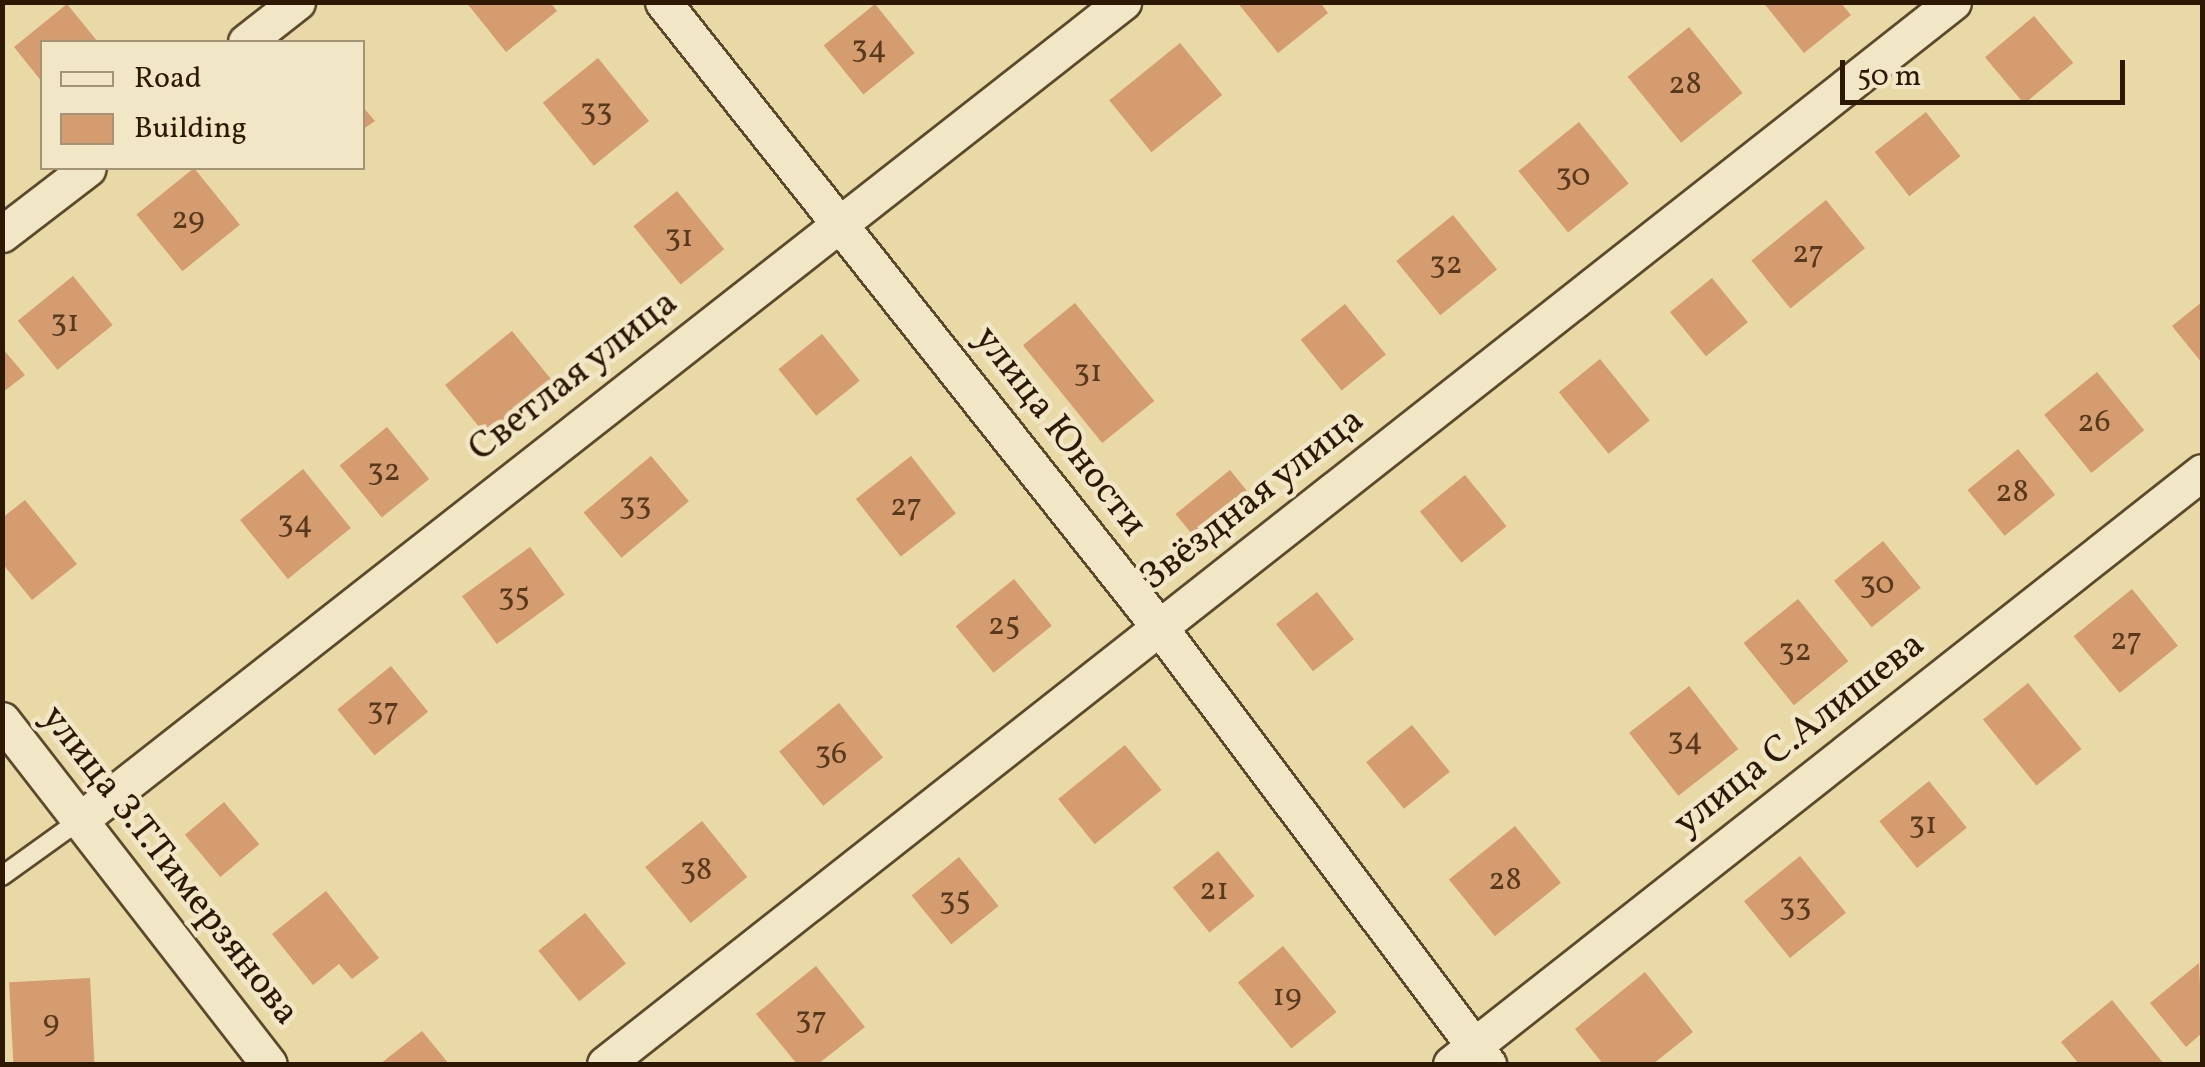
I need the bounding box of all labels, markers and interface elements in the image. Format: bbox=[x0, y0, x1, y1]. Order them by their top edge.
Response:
house number: 34 bbox=[851, 30, 887, 68]
legend bbox=[40, 40, 365, 170]
scale bar bbox=[1845, 40, 2130, 102]
text: 50 m bbox=[1857, 56, 1921, 98]
text: Road bbox=[134, 58, 202, 100]
house number: 28 bbox=[1668, 66, 1702, 104]
house number: 33 bbox=[580, 93, 612, 131]
text: Building bbox=[134, 108, 247, 150]
house number: 30 bbox=[1555, 158, 1591, 196]
house number: 29 bbox=[171, 201, 205, 239]
house number: 31 bbox=[665, 219, 693, 257]
house number: 27 bbox=[1792, 235, 1824, 273]
house number: 32 bbox=[1429, 246, 1463, 284]
street label: Светлая улица bbox=[460, 281, 688, 473]
house number: 31 bbox=[51, 304, 79, 342]
street label: улица Юности bbox=[963, 318, 1155, 546]
house number: 31 bbox=[1074, 354, 1102, 392]
street label: Звёздная улица bbox=[1132, 398, 1374, 602]
house number: 26 bbox=[2077, 404, 2111, 442]
house number: 32 bbox=[367, 453, 401, 491]
house number: 28 bbox=[1995, 474, 2029, 512]
house number: 33 bbox=[619, 487, 651, 525]
house number: 27 bbox=[890, 488, 922, 526]
house number: 34 bbox=[277, 505, 313, 543]
house number: 30 bbox=[1859, 566, 1895, 604]
house number: 35 bbox=[498, 578, 530, 616]
house number: 25 bbox=[988, 607, 1020, 645]
house number: 27 bbox=[2110, 622, 2142, 660]
street label: улица С.Алишева bbox=[1666, 623, 1934, 847]
house number: 32 bbox=[1778, 633, 1812, 671]
house number: 37 bbox=[367, 692, 399, 730]
street label: улица З.Т.Тимерзянова bbox=[30, 697, 308, 1035]
house number: 34 bbox=[1667, 722, 1703, 760]
house number: 36 bbox=[815, 736, 847, 774]
house number: 31 bbox=[1909, 806, 1937, 844]
house number: 38 bbox=[680, 852, 712, 890]
house number: 28 bbox=[1488, 862, 1522, 900]
house number: 21 bbox=[1199, 872, 1229, 910]
house number: 35 bbox=[939, 882, 971, 920]
house number: 33 bbox=[1779, 888, 1811, 926]
house number: 19 bbox=[1272, 978, 1302, 1016]
house number: 37 bbox=[795, 1001, 827, 1039]
house number: 9 bbox=[43, 1004, 59, 1042]

